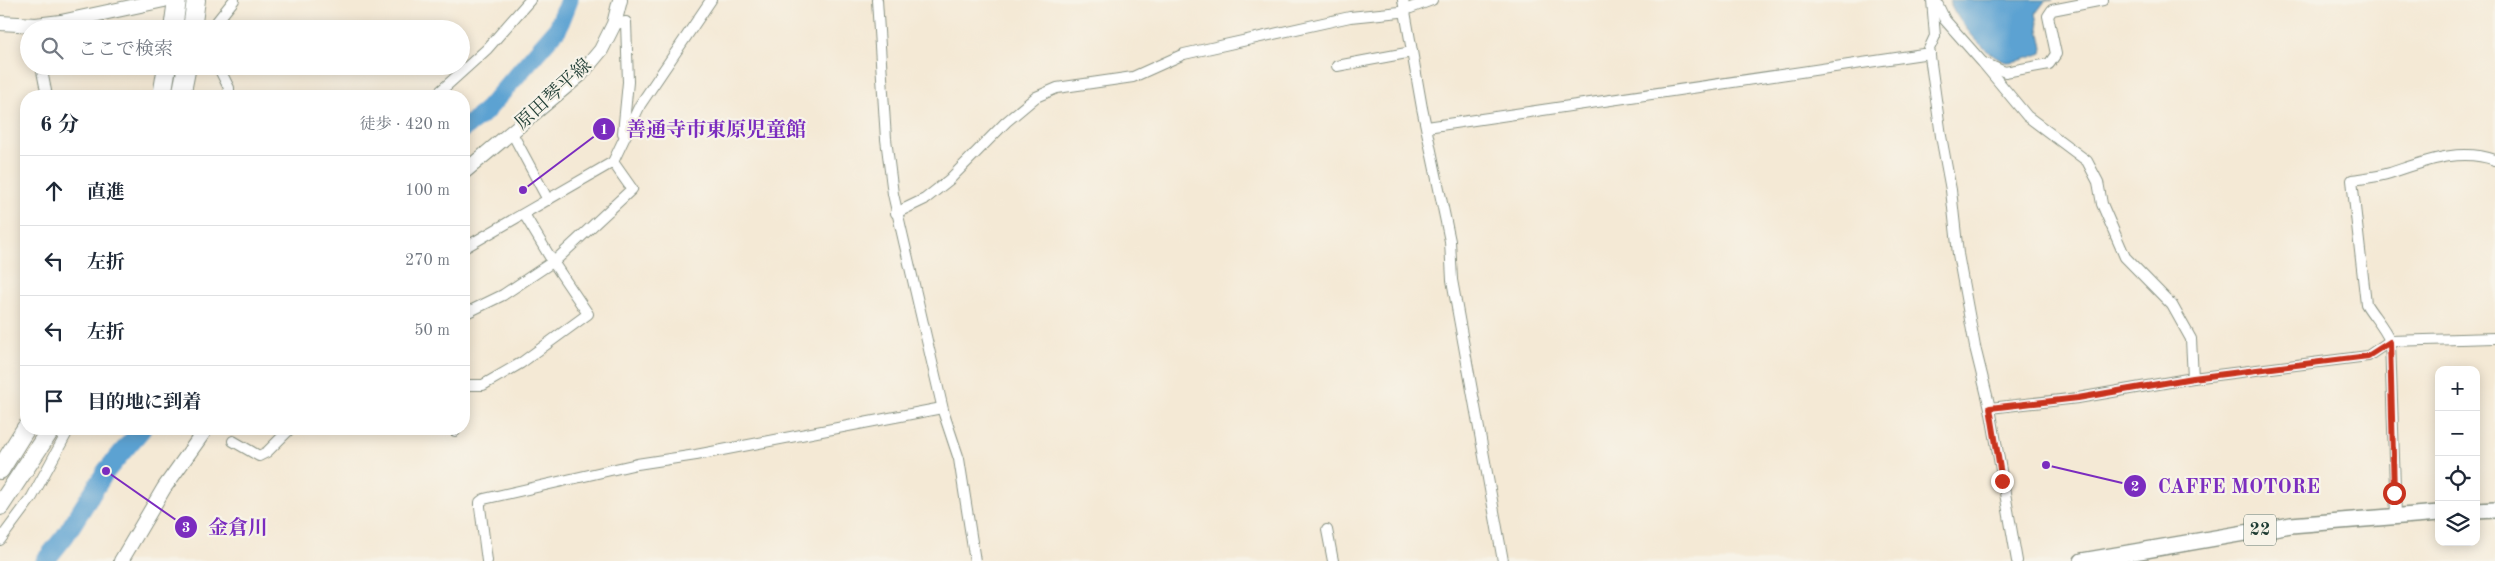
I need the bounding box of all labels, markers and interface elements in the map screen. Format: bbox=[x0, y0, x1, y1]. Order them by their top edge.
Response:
search box bbox=[20, 20, 470, 75]
icon: search bbox=[38, 34, 66, 62]
text: ここで検索 bbox=[78, 41, 173, 60]
street label: 原田琴平線 bbox=[511, 55, 596, 134]
callout: 善通寺市東原児童館 bbox=[591, 112, 816, 147]
text: 6 分 bbox=[40, 115, 79, 136]
text: 徒歩 · 420 m bbox=[360, 117, 450, 133]
text: 善通寺市東原児童館 bbox=[626, 118, 806, 141]
text: 1 bbox=[600, 123, 608, 138]
icon: ahead bbox=[40, 177, 68, 205]
text: 100 m bbox=[405, 183, 450, 199]
text: 直進 bbox=[87, 184, 125, 203]
icon: left bbox=[40, 247, 68, 275]
text: 270 m bbox=[405, 253, 450, 269]
text: 左折 bbox=[87, 254, 125, 273]
icon: left bbox=[40, 317, 68, 345]
text: 50 m bbox=[414, 323, 450, 339]
text: 左折 bbox=[87, 324, 125, 343]
map controls bbox=[2435, 366, 2480, 546]
button: + bbox=[2435, 366, 2480, 411]
icon: arrive bbox=[40, 387, 68, 415]
text: 目的地に到着 bbox=[87, 394, 201, 413]
button: − bbox=[2435, 411, 2480, 456]
button: locate bbox=[2435, 456, 2480, 501]
callout: CAFFE MOTORE bbox=[2123, 468, 2330, 503]
route end bbox=[1991, 470, 2014, 493]
text: CAFFE MOTORE bbox=[2158, 478, 2320, 498]
text: 2 bbox=[2131, 480, 2139, 495]
route start bbox=[2383, 482, 2406, 505]
button: layers bbox=[2435, 501, 2480, 546]
callout: 金倉川 bbox=[173, 509, 278, 544]
road number: 22 bbox=[2244, 514, 2276, 546]
text: 金倉川 bbox=[208, 516, 268, 539]
text: 3 bbox=[182, 521, 190, 536]

